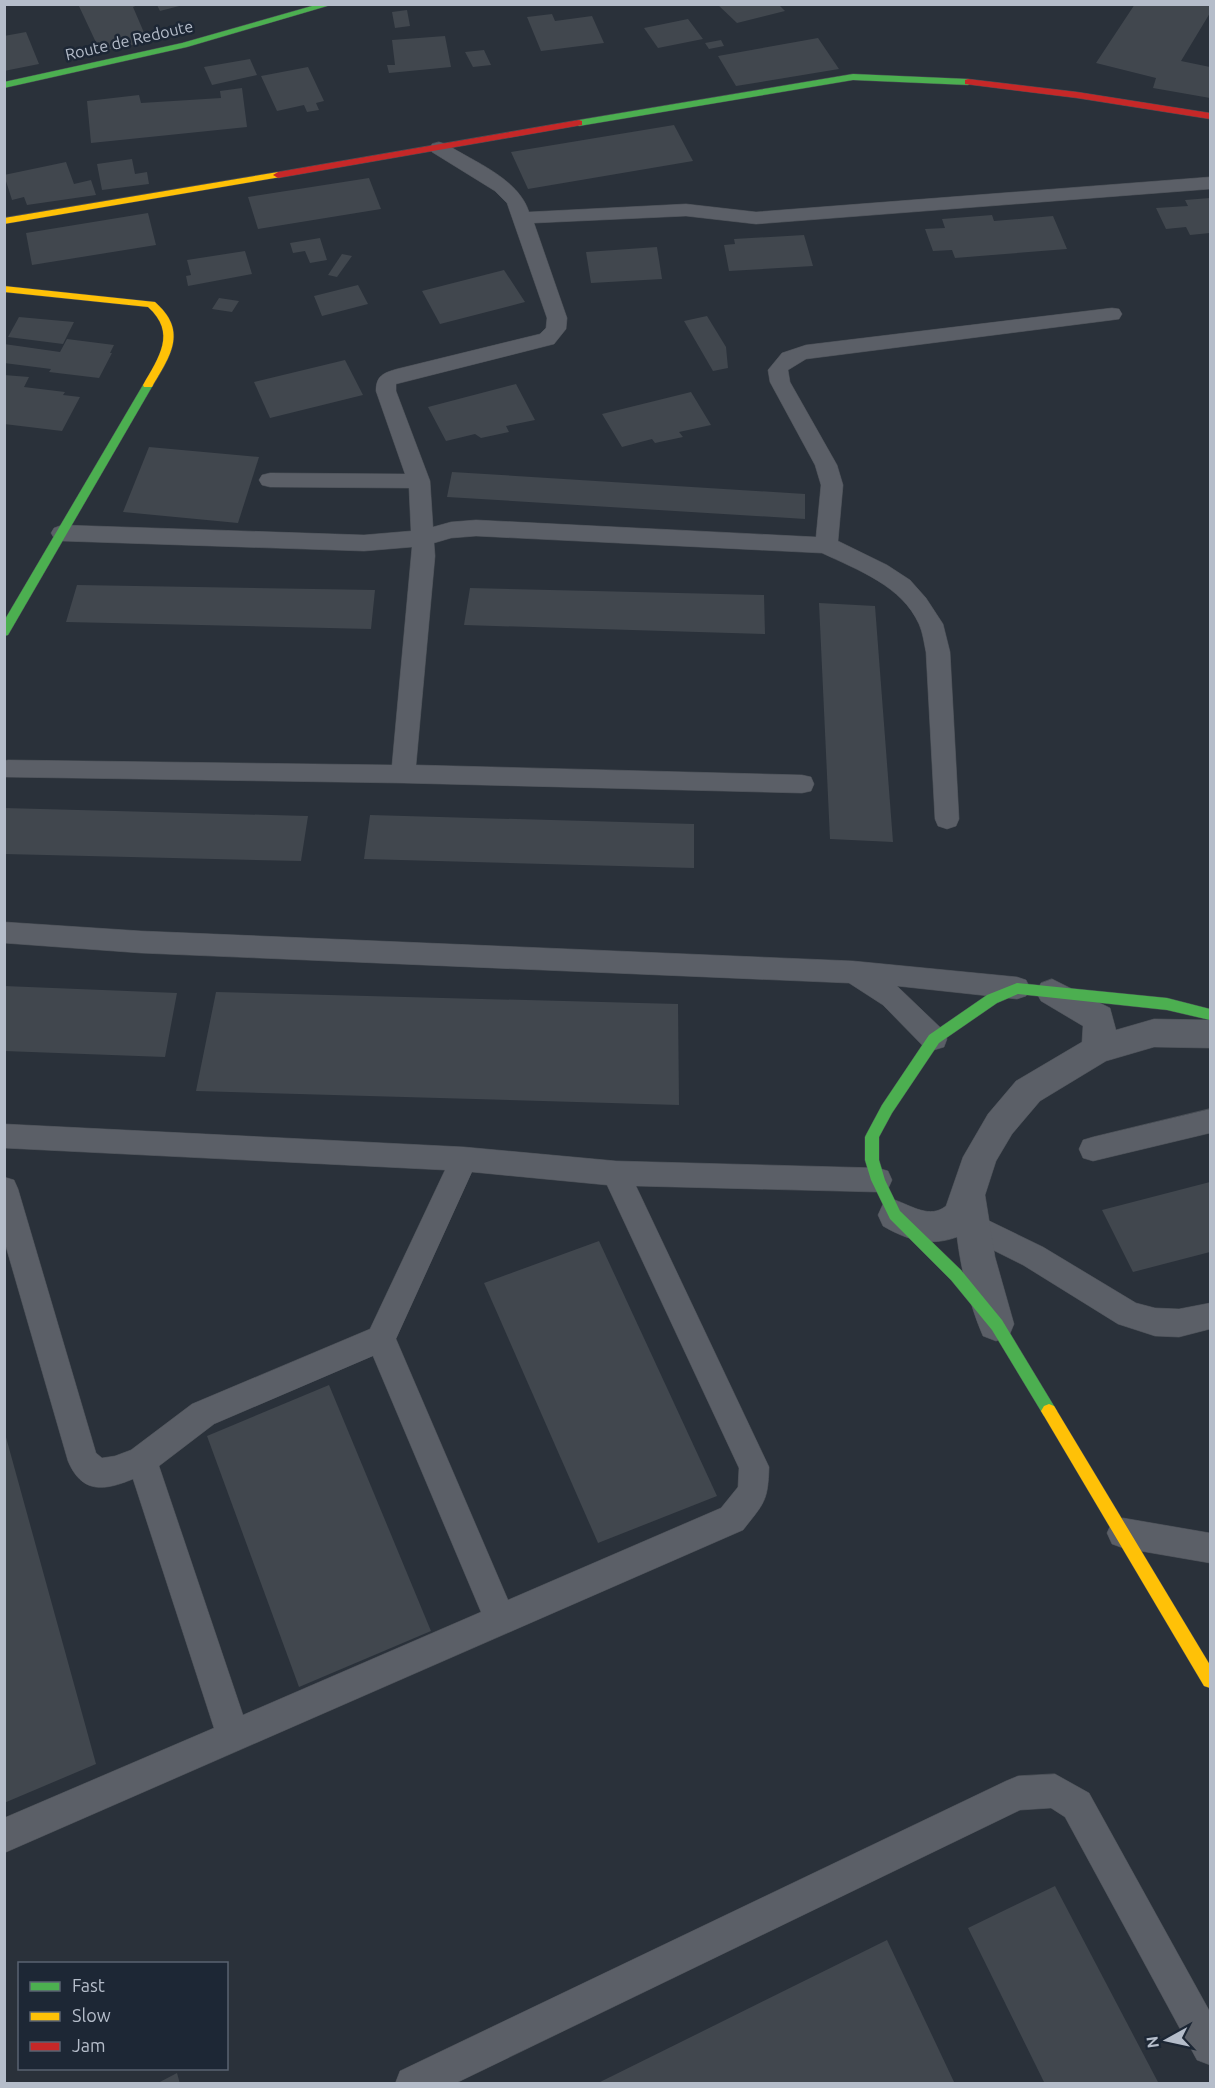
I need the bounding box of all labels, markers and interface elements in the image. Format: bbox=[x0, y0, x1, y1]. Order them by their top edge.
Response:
street label: Route de Redoute bbox=[63, 17, 195, 63]
legend bbox=[18, 1962, 228, 2070]
text: Fast bbox=[72, 1975, 105, 1995]
text: Slow bbox=[72, 2005, 111, 2025]
north arrow bbox=[1137, 2010, 1197, 2070]
text: Jam bbox=[72, 2035, 106, 2055]
text: N bbox=[1142, 2035, 1162, 2049]

